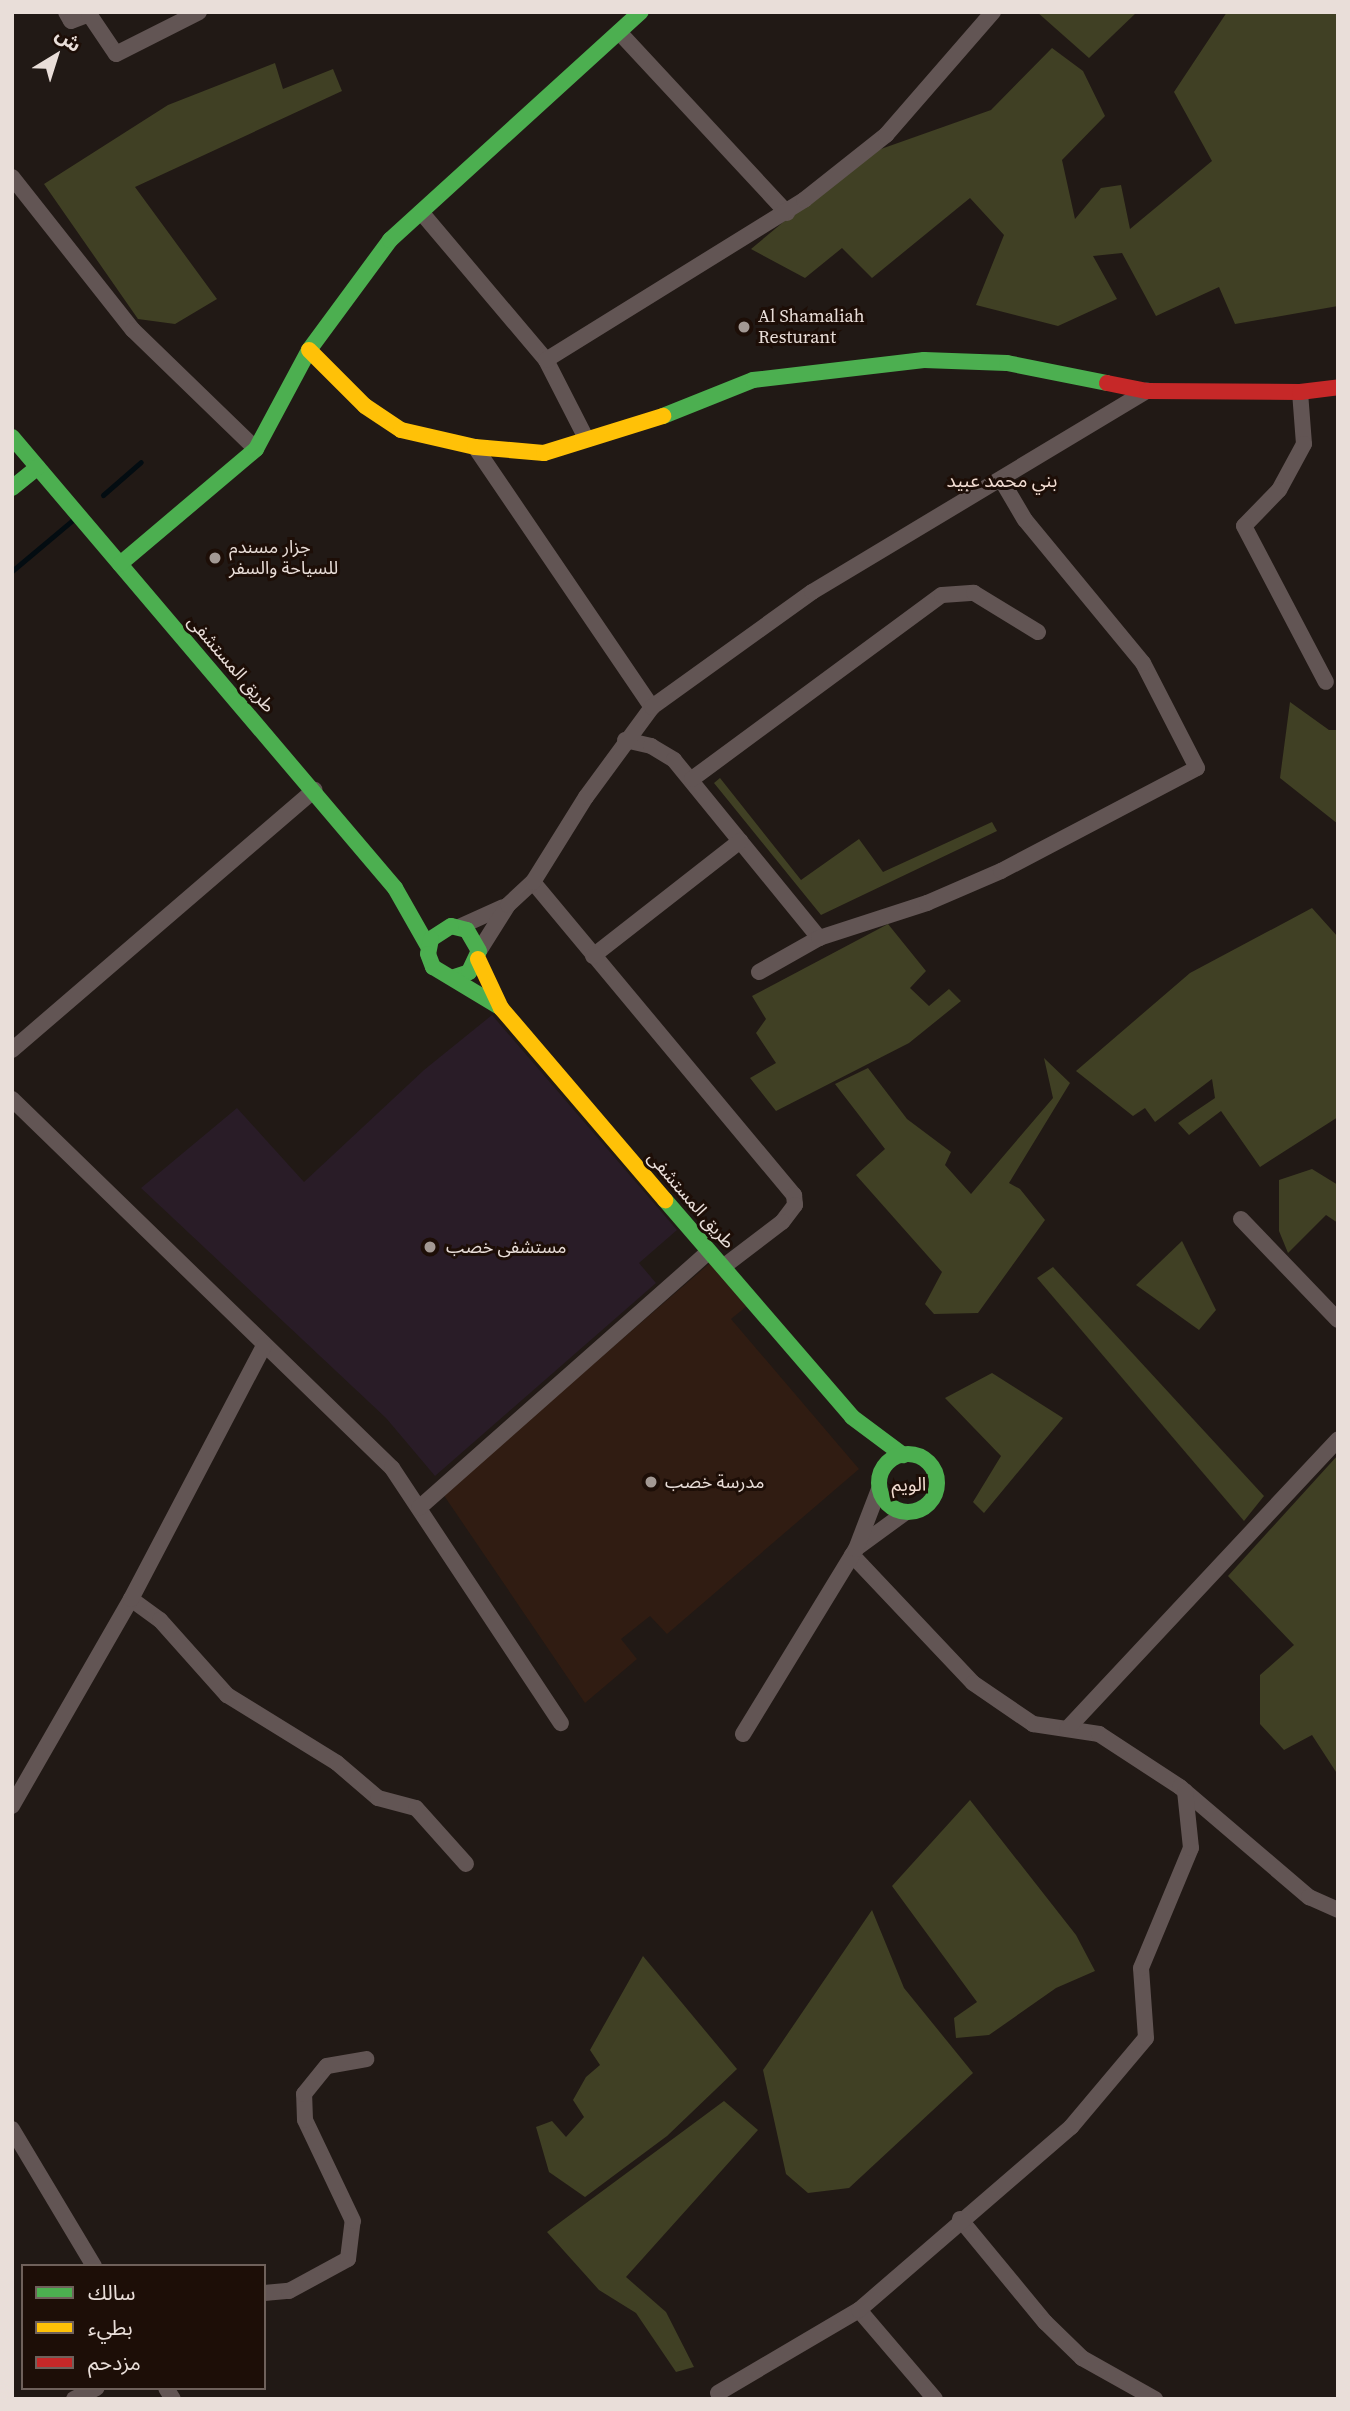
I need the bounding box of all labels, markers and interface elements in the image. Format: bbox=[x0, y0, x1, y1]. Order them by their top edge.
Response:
north arrow bbox=[21, 21, 91, 91]
text: ش bbox=[51, 21, 87, 58]
place label: Al Shamaliah Resturant bbox=[758, 306, 865, 348]
marker: Al Shamaliah Resturant bbox=[736, 319, 752, 335]
district label: بني محمد عبيد bbox=[947, 470, 1057, 492]
place label: جزار مسندم للسياحة والسفر bbox=[229, 537, 338, 580]
marker: جزار مسندم للسياحة والسفر bbox=[207, 550, 223, 566]
street label: طريق المستشفى bbox=[183, 611, 279, 717]
street label: طريق المستشفى bbox=[643, 1147, 739, 1253]
place label: مستشفى خصب bbox=[446, 1236, 566, 1258]
marker: مستشفى خصب bbox=[420, 1237, 440, 1257]
place label: مدرسة خصب bbox=[665, 1471, 765, 1493]
marker: مدرسة خصب bbox=[643, 1474, 659, 1490]
district label: الويم bbox=[892, 1474, 926, 1496]
legend bbox=[21, 2264, 266, 2390]
text: سالك bbox=[88, 2278, 135, 2307]
text: بطيء bbox=[88, 2313, 133, 2342]
text: مزدحم bbox=[88, 2348, 141, 2377]

